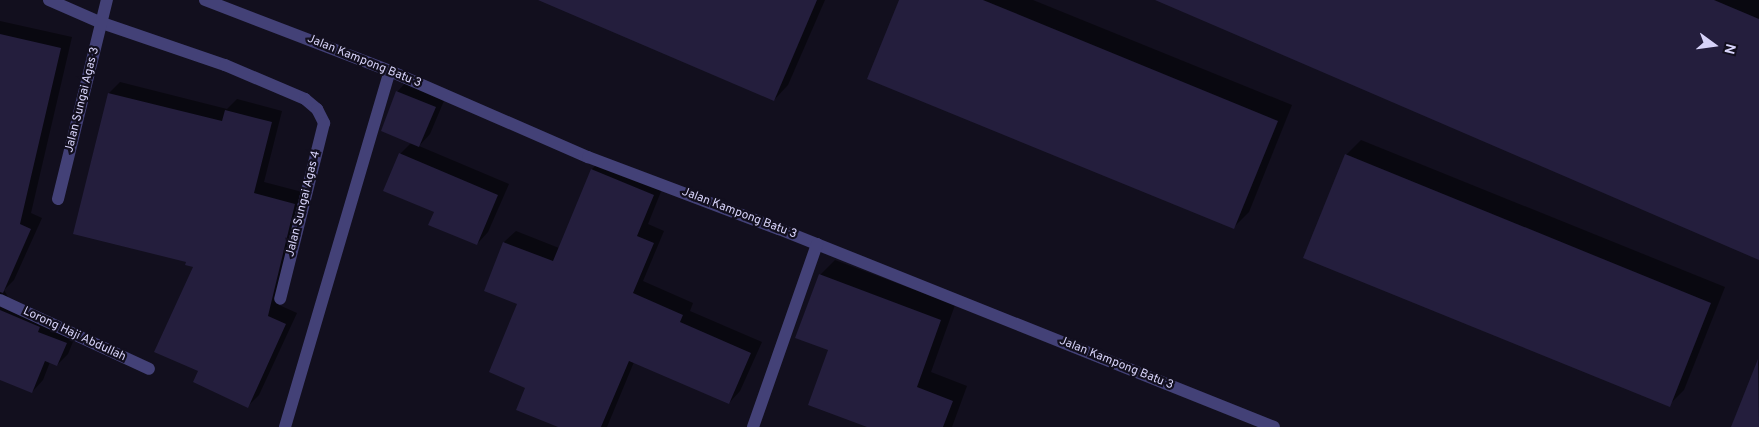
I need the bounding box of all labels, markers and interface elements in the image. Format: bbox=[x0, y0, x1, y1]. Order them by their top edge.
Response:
north arrow bbox=[1689, 20, 1739, 70]
street label: Jalan Kampong Batu 3 bbox=[305, 33, 423, 91]
text: N bbox=[1720, 42, 1739, 56]
street label: Jalan Sungai Agas 3 bbox=[63, 45, 103, 155]
street label: Jalan Sungai Agas 4 bbox=[284, 149, 324, 259]
street label: Jalan Kampong Batu 3 bbox=[680, 185, 798, 243]
street label: Lorong Haji Abdullah bbox=[20, 305, 128, 365]
street label: Jalan Kampong Batu 3 bbox=[1057, 335, 1175, 393]

